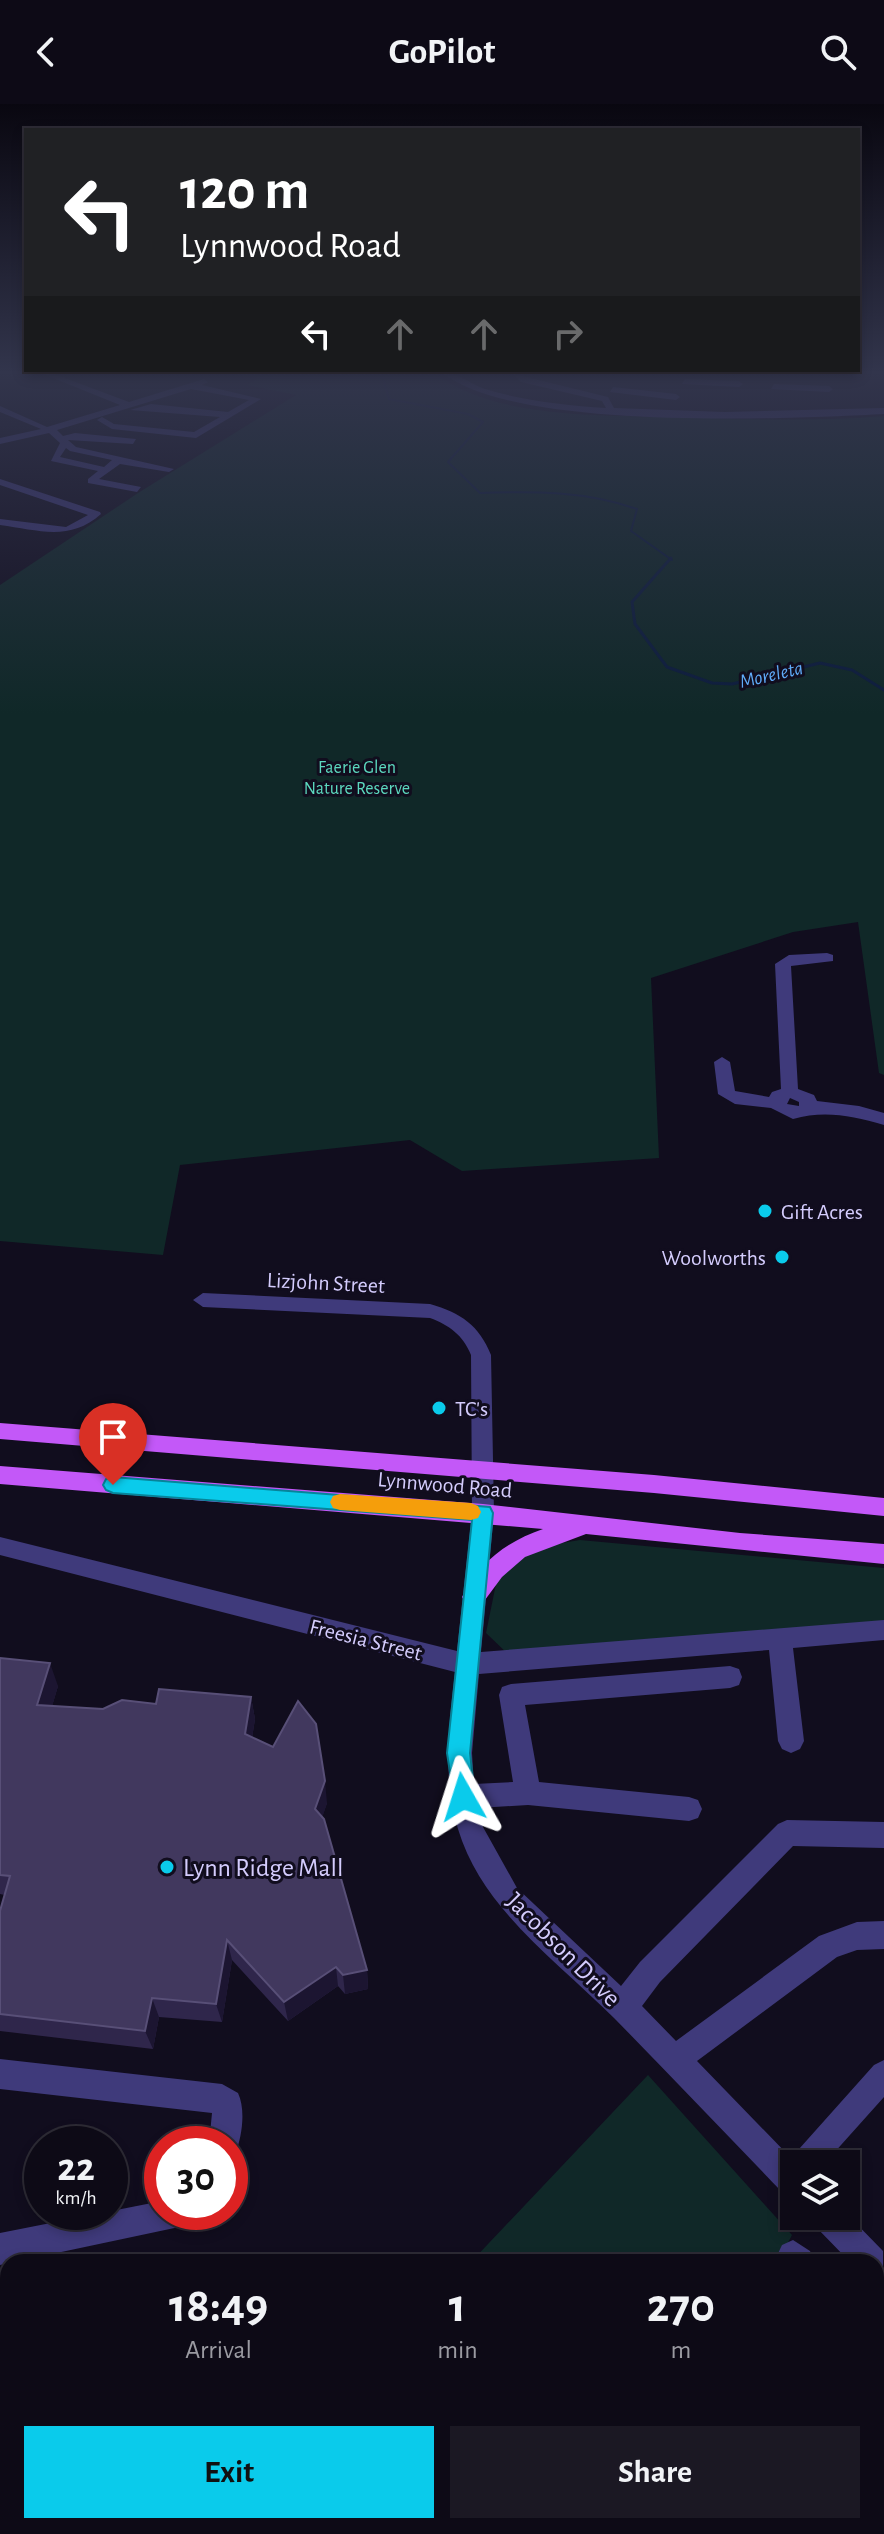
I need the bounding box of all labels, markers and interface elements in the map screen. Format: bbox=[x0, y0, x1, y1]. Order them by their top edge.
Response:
icon: back bbox=[24, 30, 68, 74]
icon: search bbox=[816, 30, 860, 74]
text: GoPilot bbox=[389, 34, 495, 70]
icon: left bbox=[48, 160, 152, 264]
text: 120 m bbox=[180, 163, 309, 219]
text: Lynnwood Road bbox=[180, 228, 401, 264]
icon: left bbox=[294, 312, 338, 356]
icon: ahead bbox=[378, 312, 422, 356]
icon: ahead bbox=[462, 312, 506, 356]
icon: right bbox=[546, 312, 590, 356]
water label: Moreleta bbox=[738, 658, 805, 692]
park label: Faerie Glen Nature Reserve bbox=[304, 759, 410, 798]
place label: Gift Acres bbox=[781, 1201, 863, 1223]
marker: Gift Acres bbox=[756, 1202, 774, 1220]
place label: Woolworths bbox=[661, 1247, 766, 1269]
marker: Woolworths bbox=[773, 1248, 791, 1266]
street label: Lizjohn Street bbox=[266, 1269, 386, 1297]
place label: TC's bbox=[455, 1398, 488, 1420]
marker: TC's bbox=[430, 1399, 448, 1417]
pin bbox=[79, 1403, 147, 1485]
icon: arrive bbox=[91, 1415, 135, 1459]
street label: Lynnwood Road bbox=[377, 1468, 513, 1502]
street label: Freesia Street bbox=[307, 1615, 424, 1665]
position arrow bbox=[421, 1755, 505, 1839]
place label: Lynn Ridge Mall bbox=[183, 1855, 343, 1881]
marker: Lynn Ridge Mall bbox=[158, 1858, 176, 1876]
street label: Jacobson Drive bbox=[501, 1888, 625, 2012]
speed limit sign: 30 bbox=[144, 2126, 248, 2230]
text: 22 bbox=[57, 2148, 95, 2188]
map controls bbox=[780, 2150, 860, 2230]
button: layers bbox=[780, 2150, 860, 2230]
text: km/h bbox=[55, 2188, 97, 2208]
text: 18:49 bbox=[169, 2283, 268, 2331]
text: 1 bbox=[449, 2283, 466, 2331]
text: 270 bbox=[647, 2283, 715, 2331]
text: Arrival bbox=[185, 2337, 252, 2363]
text: min bbox=[437, 2337, 478, 2363]
text: m bbox=[670, 2337, 691, 2363]
button: Exit bbox=[24, 2426, 434, 2518]
button: Share bbox=[450, 2426, 860, 2518]

